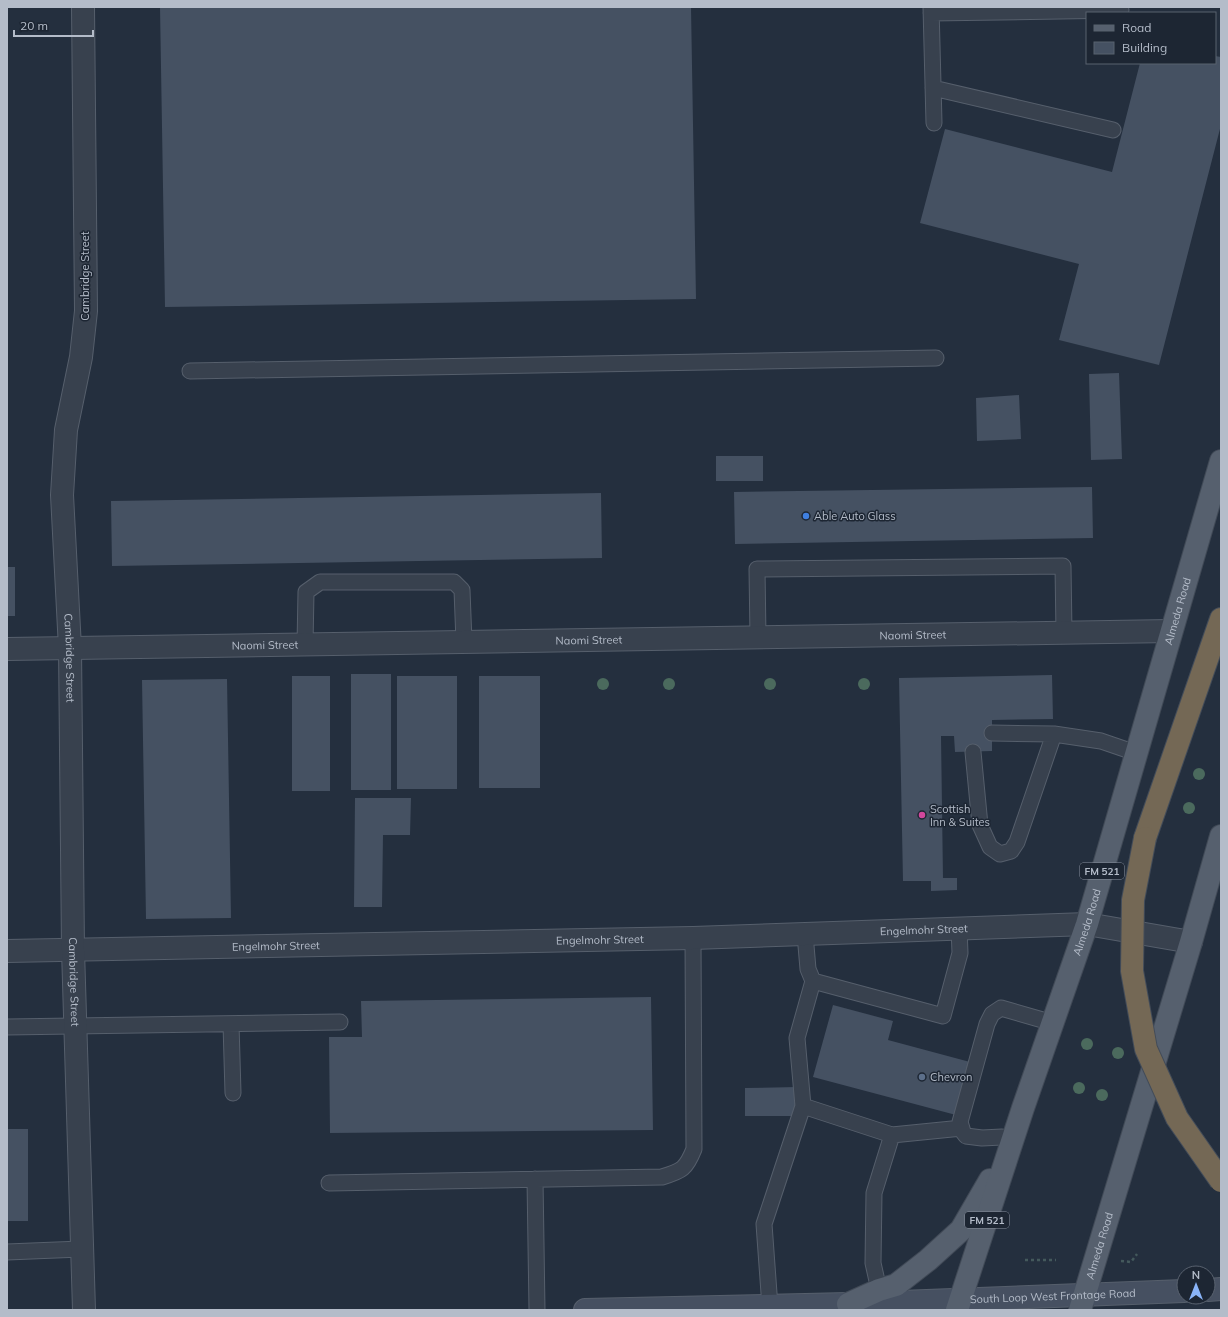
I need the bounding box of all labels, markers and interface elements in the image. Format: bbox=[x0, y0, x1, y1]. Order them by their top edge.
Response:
scale bar bbox=[14, 12, 93, 38]
legend bbox=[1086, 12, 1216, 64]
text: 20 m bbox=[20, 18, 48, 33]
text: Road bbox=[1122, 20, 1151, 35]
text: Building bbox=[1122, 40, 1167, 55]
street label: Cambridge Street bbox=[78, 231, 92, 321]
place label: Able Auto Glass bbox=[814, 509, 896, 523]
marker: Able Auto Glass bbox=[801, 511, 811, 521]
street label: Almeda Road bbox=[1161, 576, 1194, 646]
street label: Cambridge Street bbox=[61, 613, 78, 703]
street label: Naomi Street bbox=[879, 627, 947, 643]
street label: Naomi Street bbox=[555, 632, 623, 648]
street label: Naomi Street bbox=[231, 637, 299, 653]
place label: Scottish Inn & Suites bbox=[930, 802, 990, 829]
marker: Scottish Inn & Suites bbox=[917, 810, 927, 820]
road number: FM 521 bbox=[1080, 863, 1124, 879]
street label: Almeda Road bbox=[1070, 887, 1104, 958]
street label: Engelmohr Street bbox=[880, 921, 968, 938]
street label: Engelmohr Street bbox=[556, 932, 644, 948]
street label: Cambridge Street bbox=[66, 937, 82, 1027]
street label: Engelmohr Street bbox=[232, 938, 320, 954]
place label: Chevron bbox=[930, 1070, 972, 1084]
marker: Chevron bbox=[917, 1072, 927, 1082]
street label: Almeda Road bbox=[1083, 1211, 1116, 1281]
road number: FM 521 bbox=[965, 1212, 1009, 1228]
north arrow bbox=[1176, 1265, 1216, 1305]
text: N bbox=[1192, 1268, 1200, 1282]
street label: South Loop West Frontage Road bbox=[970, 1286, 1136, 1306]

